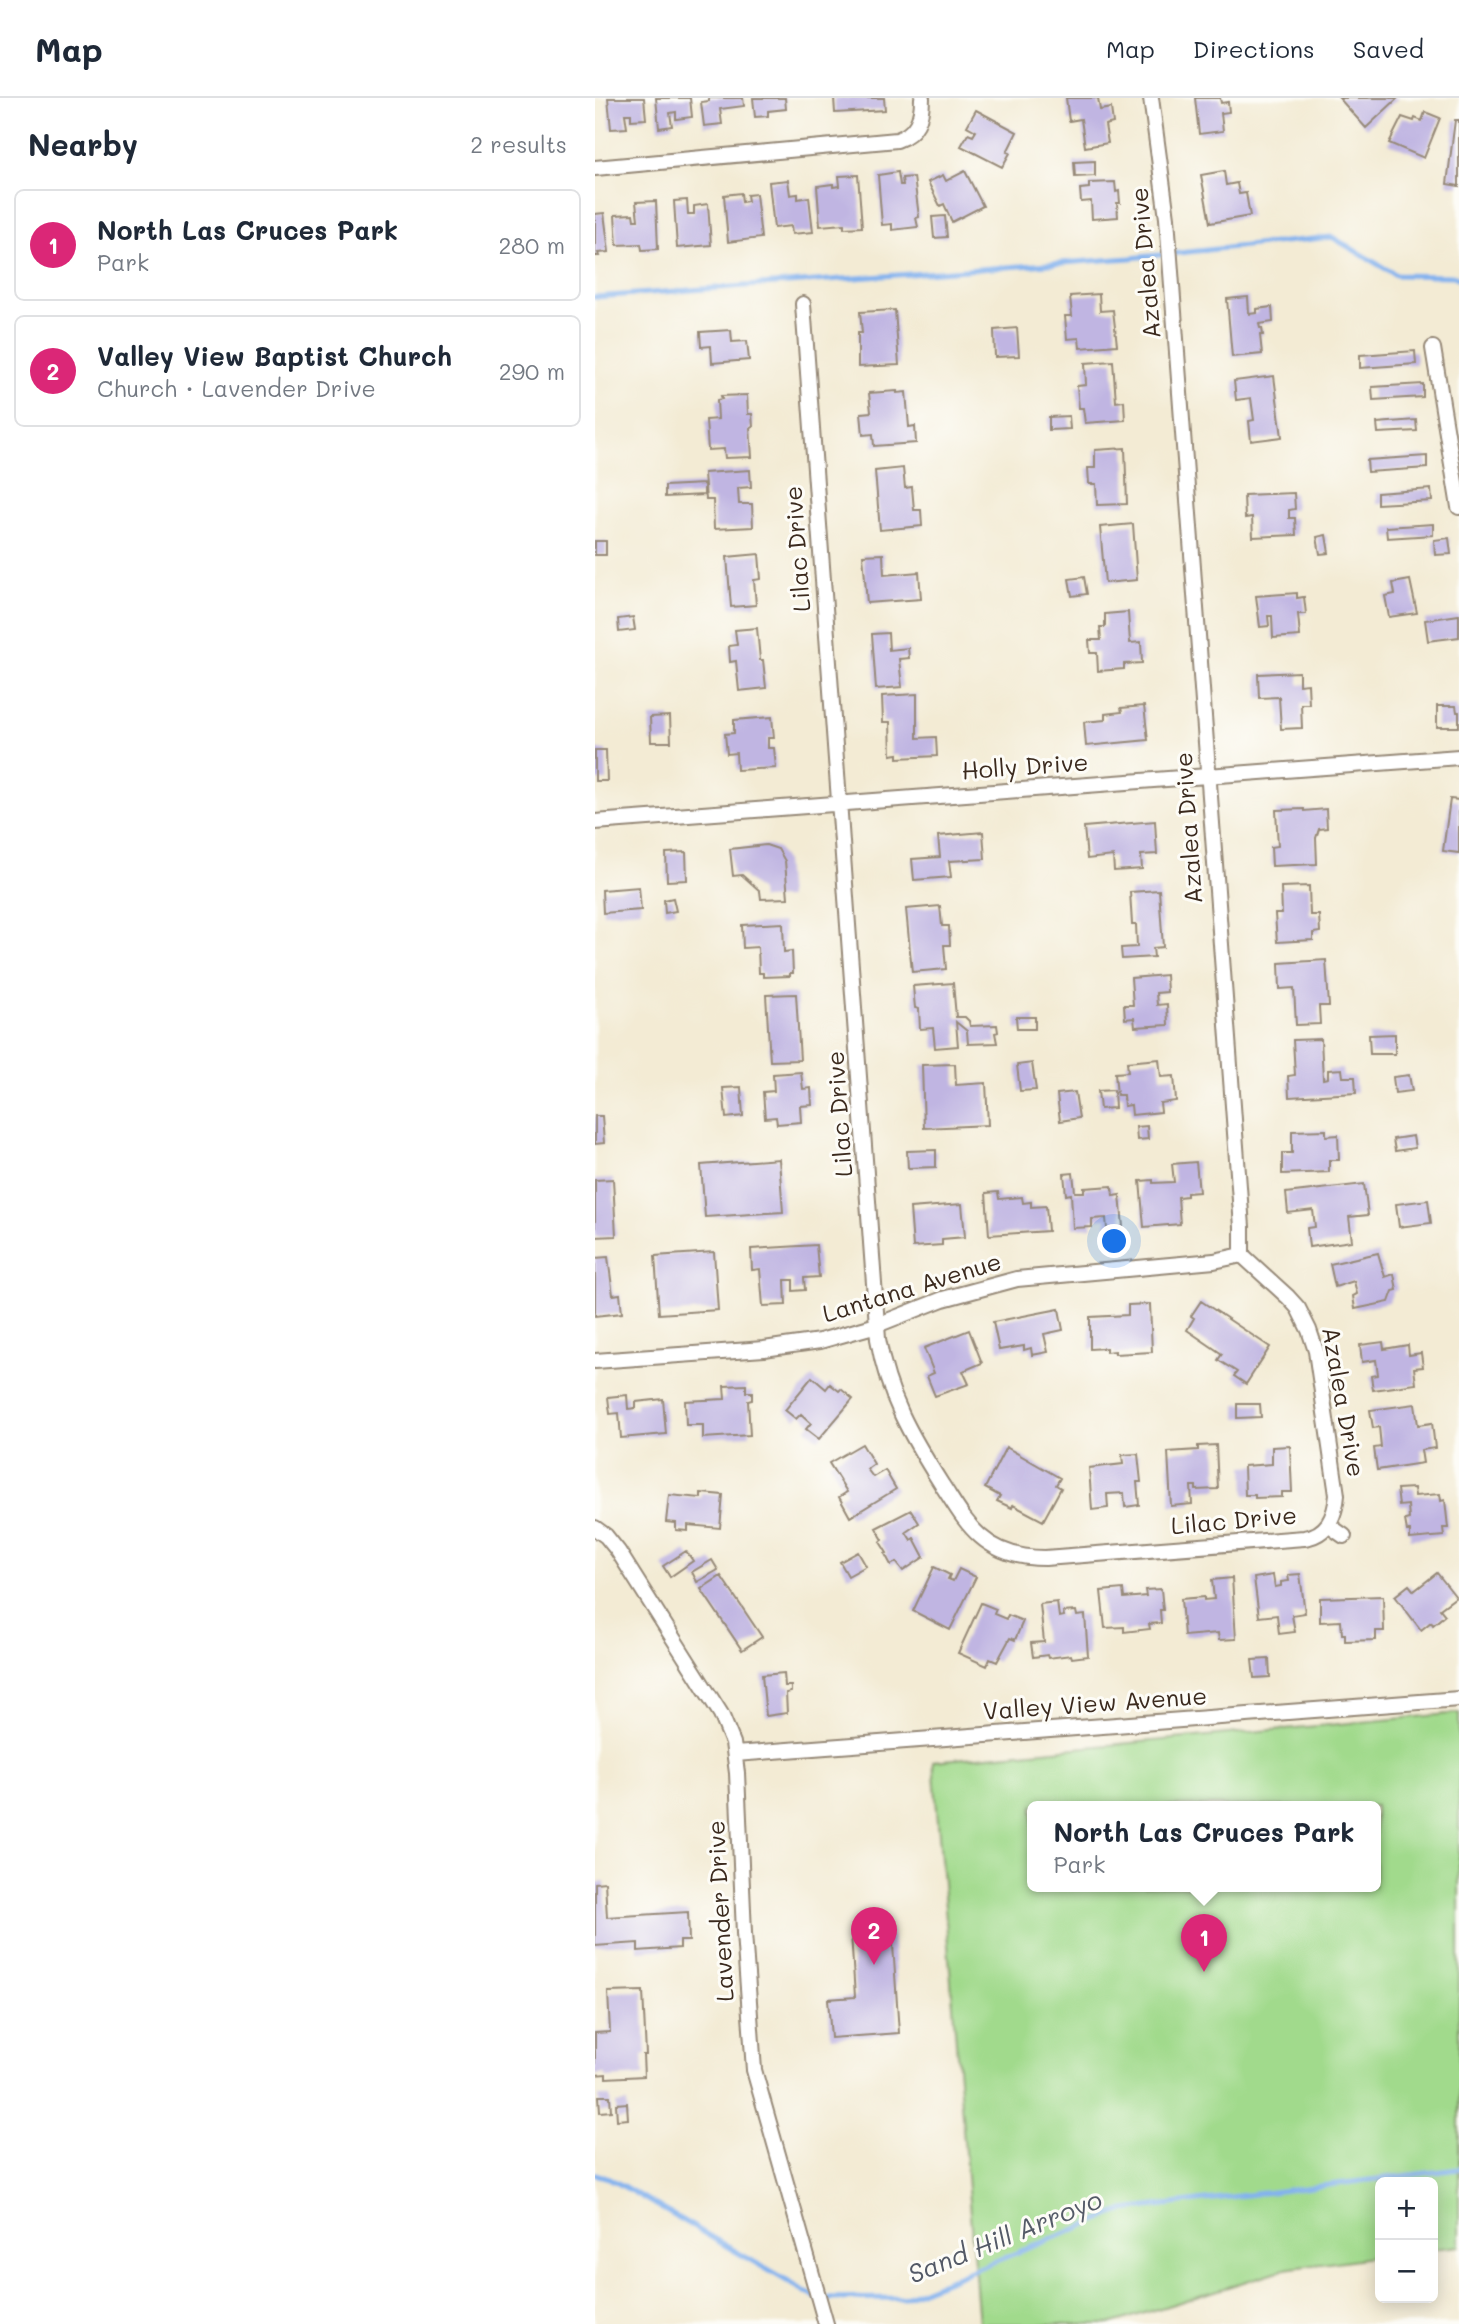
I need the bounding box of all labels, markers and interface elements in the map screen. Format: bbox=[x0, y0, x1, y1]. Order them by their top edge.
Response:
text: Map bbox=[35, 27, 103, 70]
text: Map bbox=[1106, 33, 1155, 64]
text: Directions bbox=[1193, 33, 1315, 64]
text: Saved bbox=[1353, 33, 1424, 64]
text: Nearby bbox=[28, 124, 138, 164]
text: 2 results bbox=[470, 129, 567, 159]
street label: Azalea Drive bbox=[1122, 186, 1167, 340]
text: North Las Cruces Park bbox=[97, 213, 398, 247]
text: 1 bbox=[48, 230, 58, 260]
text: 280 m bbox=[498, 230, 565, 260]
text: Park bbox=[97, 247, 149, 277]
text: Valley View Baptist Church bbox=[97, 339, 452, 373]
text: 2 bbox=[47, 356, 59, 386]
text: 290 m bbox=[499, 356, 565, 386]
text: Church · Lavender Drive bbox=[97, 373, 376, 403]
street label: Lilac Drive bbox=[777, 485, 816, 613]
street label: Holly Drive bbox=[960, 746, 1089, 785]
street label: Azalea Drive bbox=[1167, 751, 1208, 905]
street label: Lilac Drive bbox=[819, 1050, 858, 1178]
your location bbox=[1097, 1224, 1131, 1258]
street label: Lantana Avenue bbox=[818, 1245, 1005, 1328]
street label: Azalea Drive bbox=[1316, 1324, 1373, 1479]
street label: Lilac Drive bbox=[1170, 1499, 1298, 1540]
street label: Valley View Avenue bbox=[982, 1679, 1208, 1726]
popup bbox=[1027, 1801, 1381, 1892]
text: North Las Cruces Park bbox=[1053, 1815, 1355, 1849]
street label: Lavender Drive bbox=[699, 1820, 740, 2003]
text: Park bbox=[1053, 1849, 1106, 1879]
pin: 2 bbox=[851, 1907, 897, 1965]
pin: 1 bbox=[1181, 1914, 1227, 1972]
map controls bbox=[1375, 2177, 1438, 2303]
button: + bbox=[1375, 2177, 1438, 2240]
water label: Sand Hill Arroyo bbox=[903, 2182, 1107, 2290]
button: − bbox=[1375, 2240, 1438, 2303]

